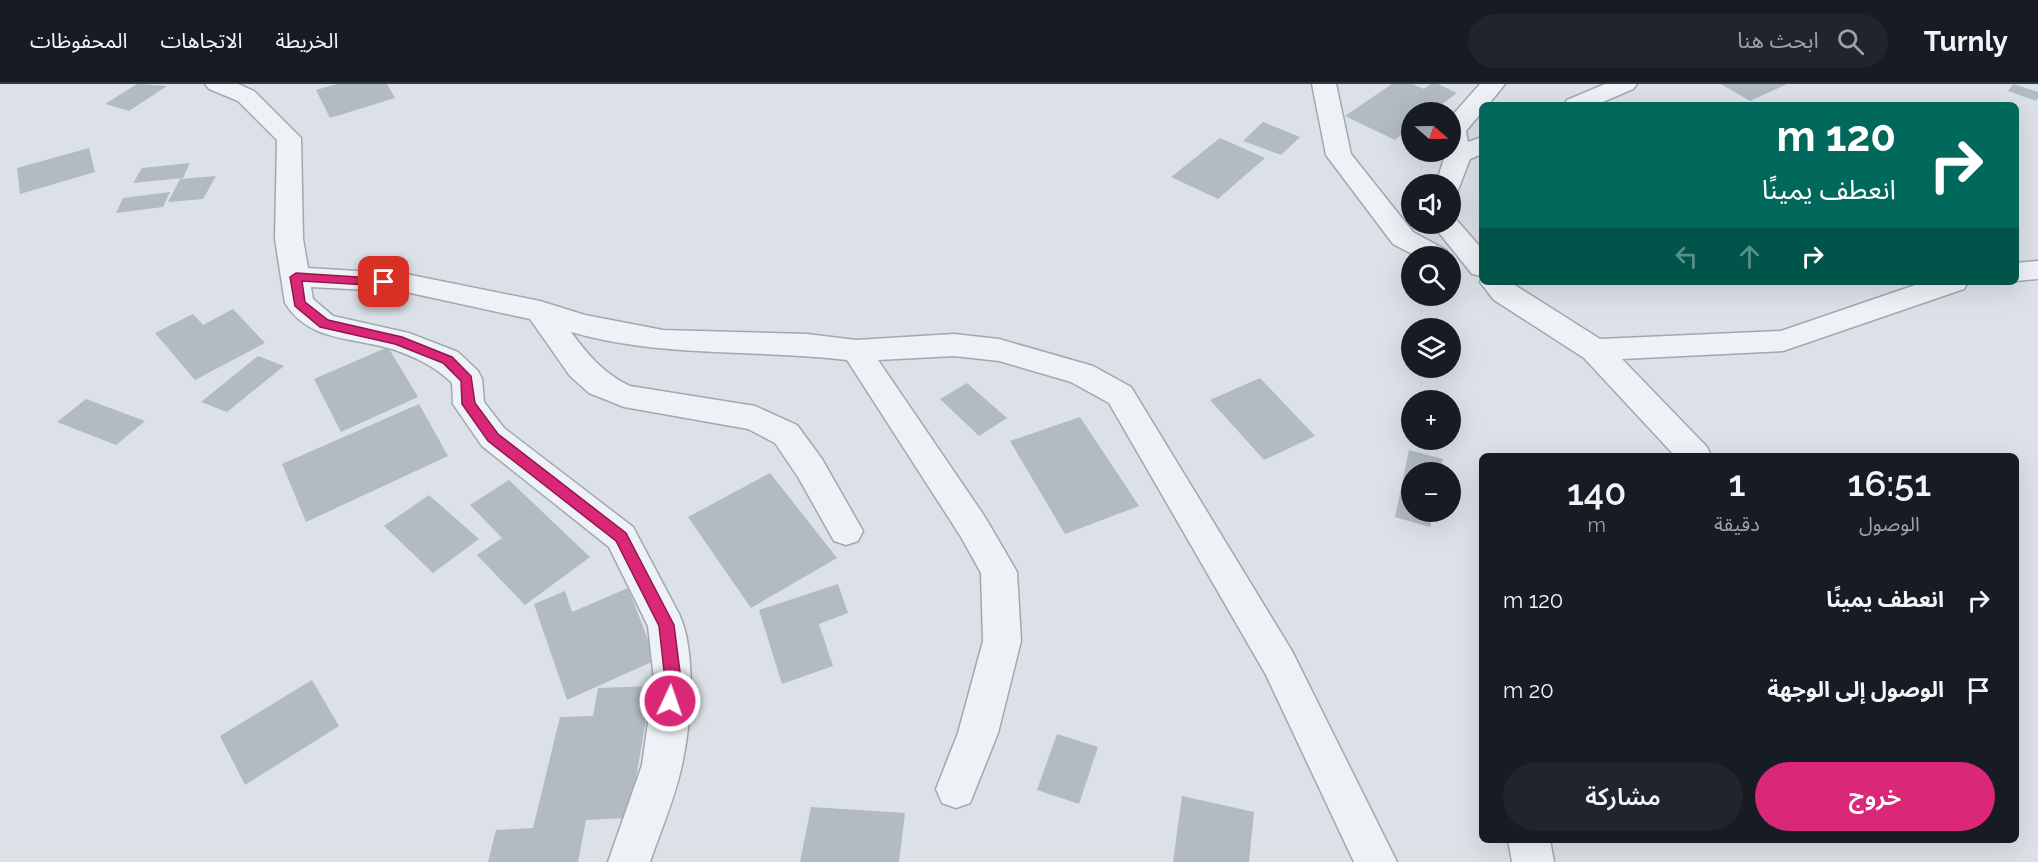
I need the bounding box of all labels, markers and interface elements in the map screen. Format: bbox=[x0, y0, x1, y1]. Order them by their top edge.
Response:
search box bbox=[1468, 14, 1888, 68]
icon: search bbox=[1834, 25, 1867, 58]
text: Turnly bbox=[1924, 25, 2008, 58]
text: ابحث هنا bbox=[1737, 27, 1819, 53]
text: المحفوظات bbox=[30, 28, 127, 53]
text: الاتجاهات bbox=[160, 28, 242, 53]
text: الخريطة bbox=[275, 28, 338, 53]
north arrow bbox=[1401, 102, 1461, 162]
map controls bbox=[1401, 102, 1461, 522]
text: 120 m bbox=[1777, 112, 1896, 161]
icon: right bbox=[1917, 126, 1995, 204]
button: sound bbox=[1401, 174, 1461, 234]
text: انعطف يمينًا bbox=[1762, 174, 1896, 205]
icon: left bbox=[1670, 240, 1703, 273]
icon: ahead bbox=[1733, 240, 1766, 273]
icon: right bbox=[1796, 240, 1829, 273]
button: search bbox=[1401, 246, 1461, 306]
pin bbox=[358, 256, 409, 307]
icon: arrive bbox=[367, 265, 400, 298]
button: layers bbox=[1401, 318, 1461, 378]
button: + bbox=[1401, 390, 1461, 450]
button: − bbox=[1401, 462, 1461, 522]
text: 1 bbox=[1728, 462, 1745, 504]
text: 16:51 bbox=[1848, 462, 1931, 504]
text: 140 bbox=[1567, 471, 1626, 513]
text: دقيقة bbox=[1714, 512, 1760, 536]
text: الوصول bbox=[1859, 512, 1920, 536]
text: m bbox=[1587, 513, 1606, 537]
icon: right bbox=[1962, 584, 1995, 617]
text: انعطف يمينًا bbox=[1826, 586, 1944, 612]
text: 120 m bbox=[1503, 587, 1563, 613]
position arrow bbox=[638, 669, 702, 733]
icon: arrive bbox=[1962, 674, 1995, 707]
text: الوصول إلى الوجهة bbox=[1767, 676, 1944, 702]
text: 20 m bbox=[1503, 677, 1554, 703]
button: مشاركة bbox=[1503, 762, 1743, 831]
button: خروج bbox=[1755, 762, 1995, 831]

